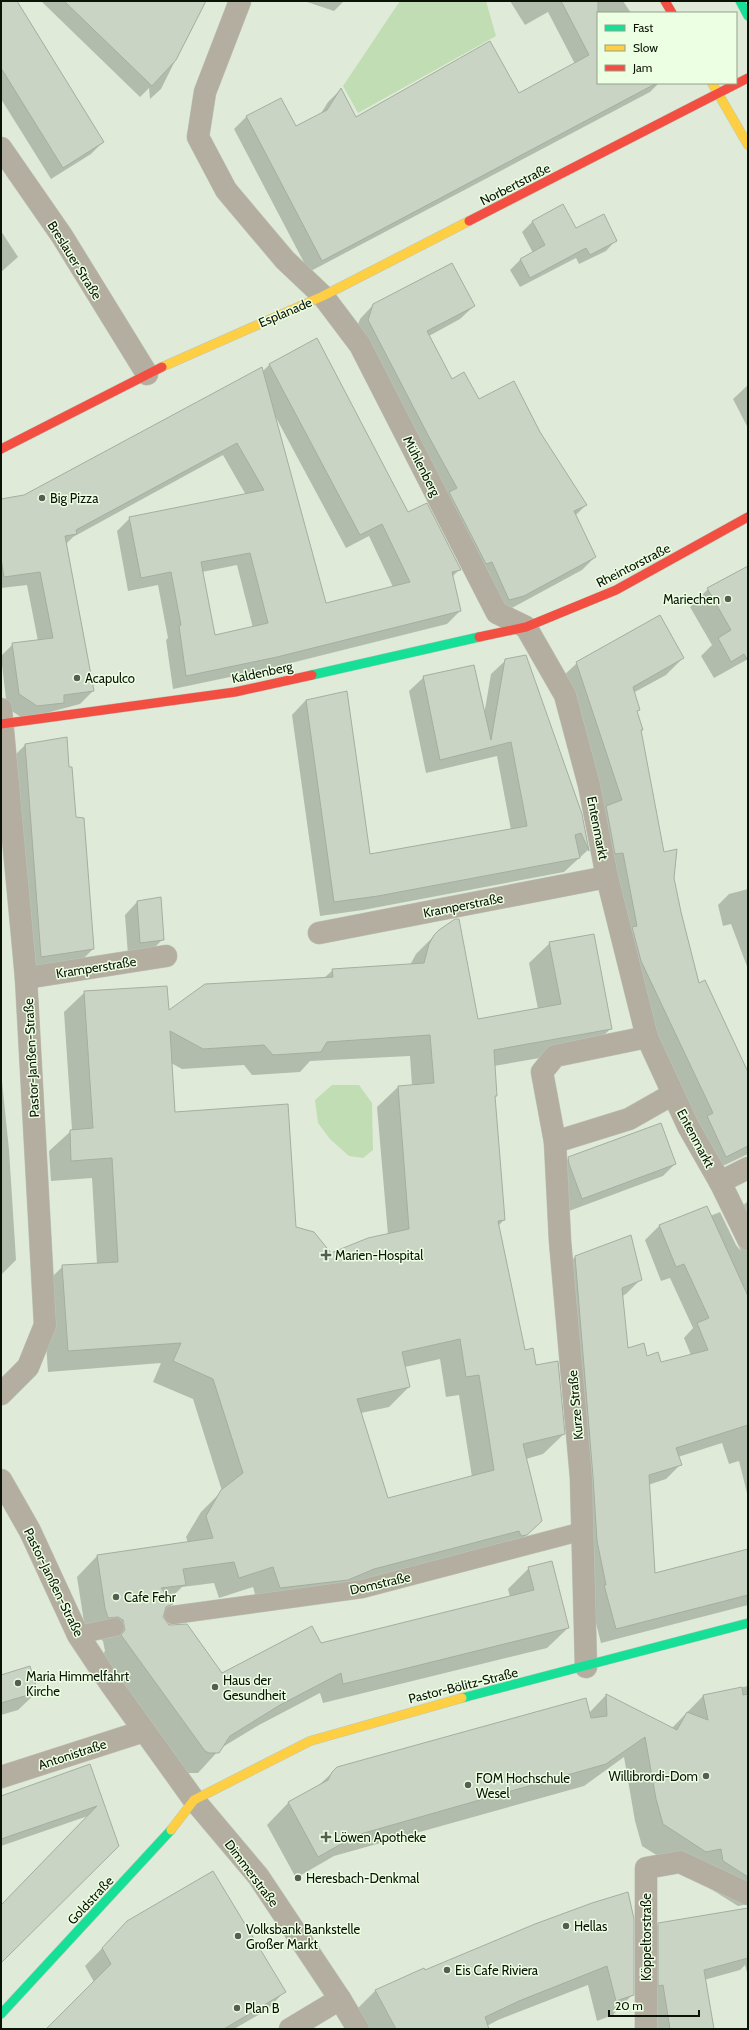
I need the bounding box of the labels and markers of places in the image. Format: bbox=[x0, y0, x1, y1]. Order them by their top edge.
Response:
place label: Big Pizza bbox=[50, 490, 99, 506]
marker: Big Pizza bbox=[37, 493, 47, 503]
place label: Mariechen bbox=[663, 591, 720, 607]
marker: Mariechen bbox=[723, 594, 733, 604]
place label: Acapulco bbox=[85, 670, 135, 686]
marker: Acapulco bbox=[72, 673, 82, 683]
place label: Marien-Hospital bbox=[335, 1247, 423, 1263]
marker: Marien-Hospital bbox=[320, 1249, 332, 1261]
place label: Cafe Fehr bbox=[124, 1589, 177, 1605]
marker: Cafe Fehr bbox=[111, 1592, 121, 1602]
place label: Maria Himmelfahrt Kirche bbox=[26, 1668, 130, 1699]
place label: Haus der Gesundheit bbox=[223, 1672, 286, 1703]
marker: Maria Himmelfahrt Kirche bbox=[13, 1678, 23, 1688]
marker: Haus der Gesundheit bbox=[210, 1682, 220, 1692]
place label: Willibrordi-Dom bbox=[608, 1768, 698, 1784]
place label: FOM Hochschule Wesel bbox=[476, 1770, 570, 1801]
marker: Willibrordi-Dom bbox=[701, 1771, 711, 1781]
marker: FOM Hochschule Wesel bbox=[463, 1780, 473, 1790]
place label: Löwen Apotheke bbox=[334, 1829, 427, 1845]
marker: Löwen Apotheke bbox=[321, 1832, 331, 1842]
place label: Heresbach-Denkmal bbox=[306, 1870, 419, 1886]
marker: Heresbach-Denkmal bbox=[293, 1873, 303, 1883]
place label: Hellas bbox=[574, 1918, 608, 1934]
place label: Volksbank Bankstelle Großer Markt bbox=[246, 1921, 361, 1952]
marker: Hellas bbox=[561, 1921, 571, 1931]
marker: Volksbank Bankstelle Großer Markt bbox=[233, 1931, 243, 1941]
place label: Eis Cafe Riviera bbox=[455, 1962, 539, 1978]
marker: Eis Cafe Riviera bbox=[442, 1965, 452, 1975]
place label: Plan B bbox=[245, 2000, 280, 2016]
marker: Plan B bbox=[232, 2003, 242, 2013]

